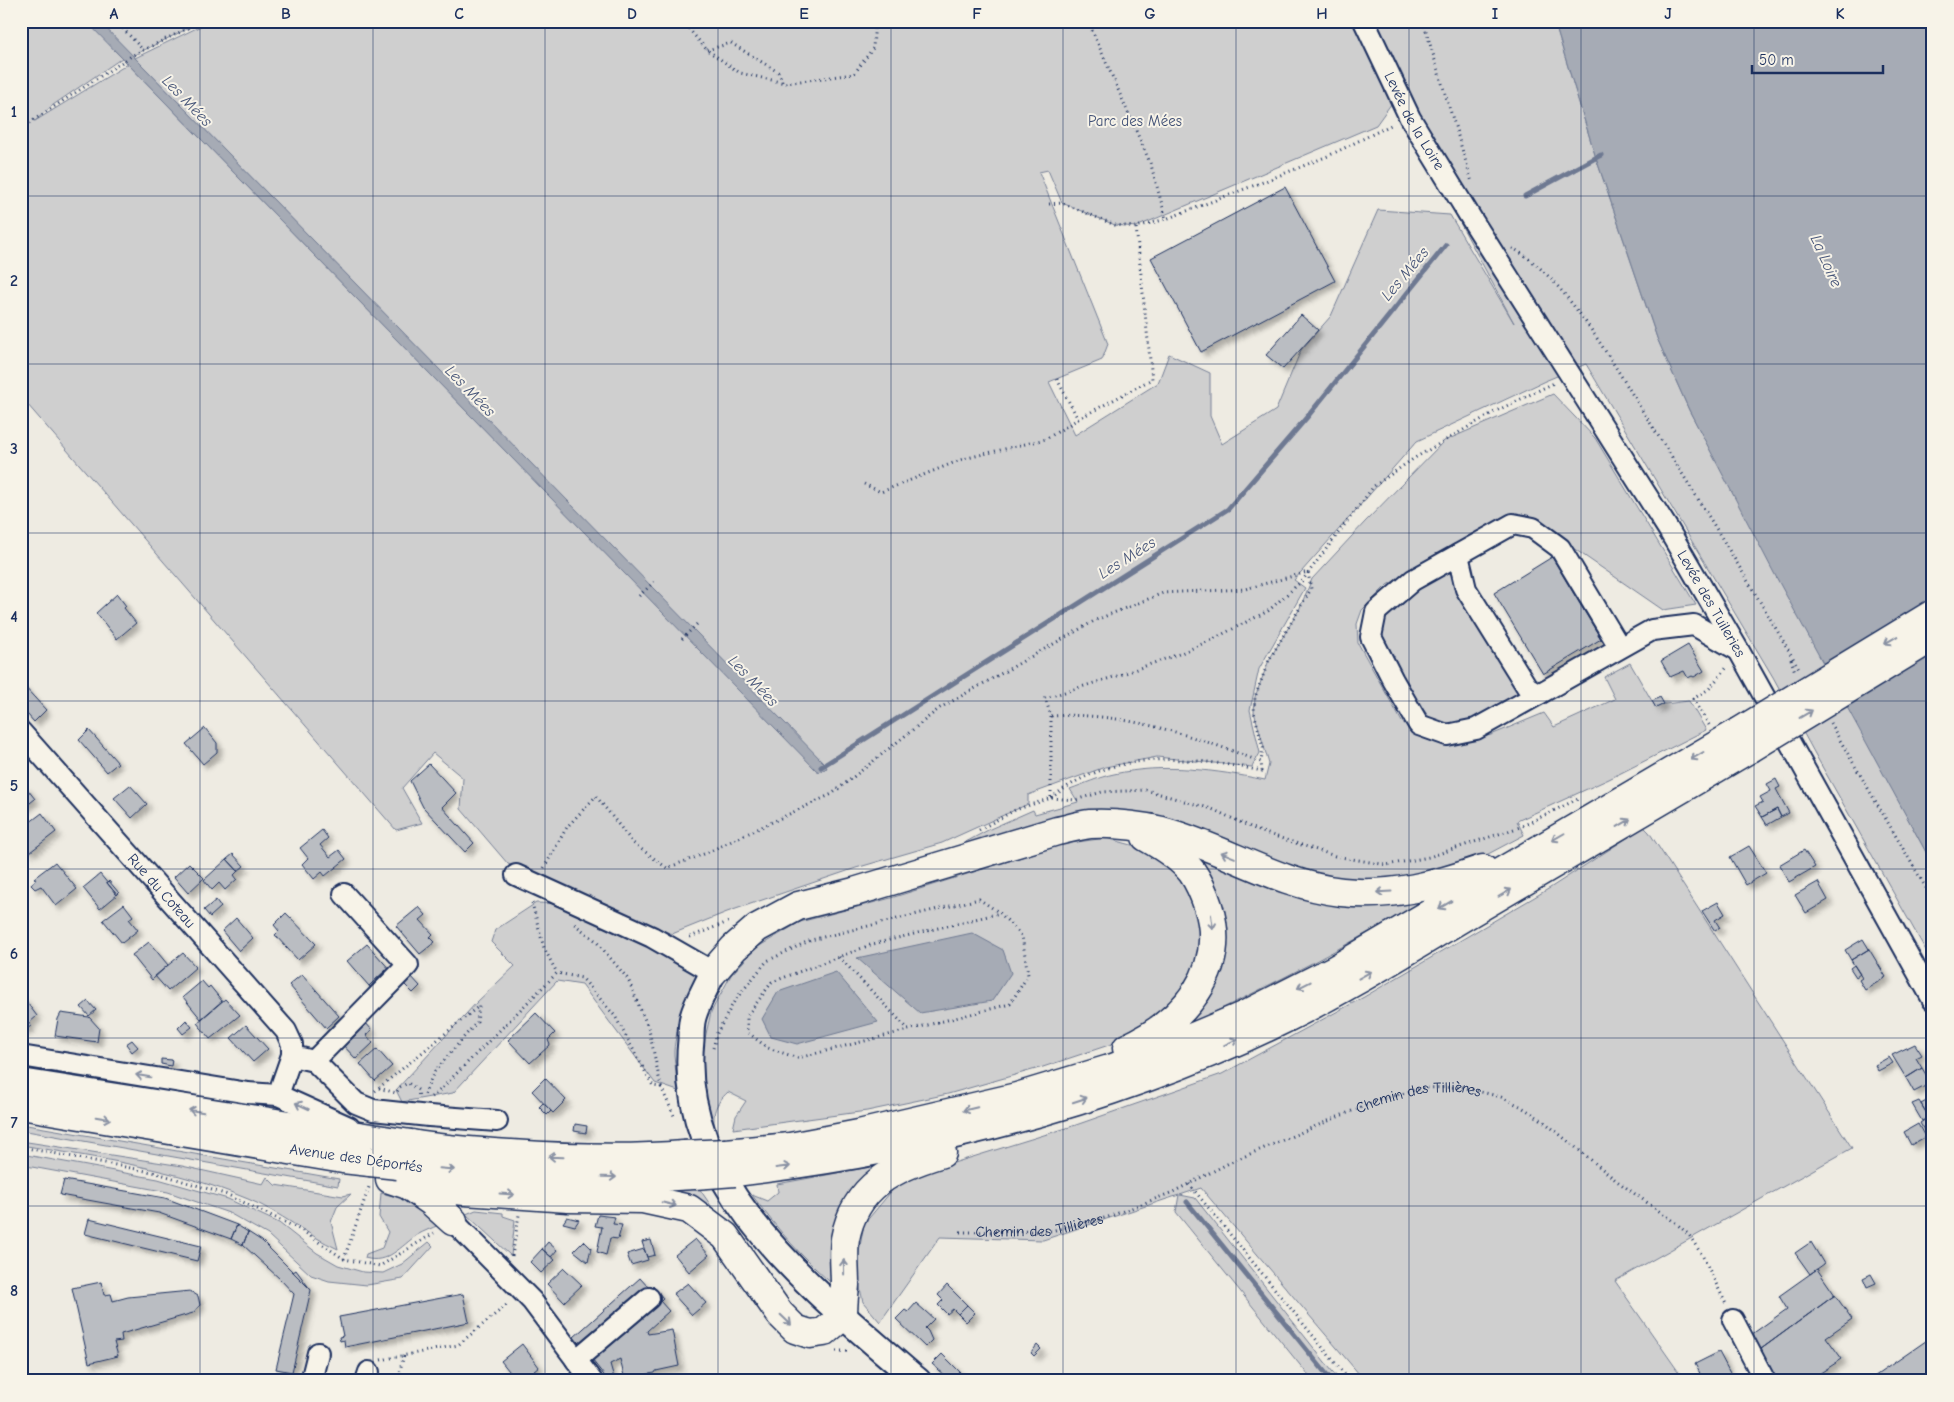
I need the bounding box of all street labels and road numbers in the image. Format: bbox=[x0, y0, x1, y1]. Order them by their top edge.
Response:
street label: Levée de la Loire bbox=[1380, 69, 1449, 174]
street label: Levée des Tuileries bbox=[1673, 547, 1749, 660]
street label: Rue du Coteau bbox=[124, 850, 199, 932]
street label: Chemin des Tillières bbox=[1353, 1078, 1483, 1117]
street label: Avenue des Déportés bbox=[288, 1140, 424, 1176]
street label: Chemin des Tillières bbox=[975, 1210, 1105, 1241]

